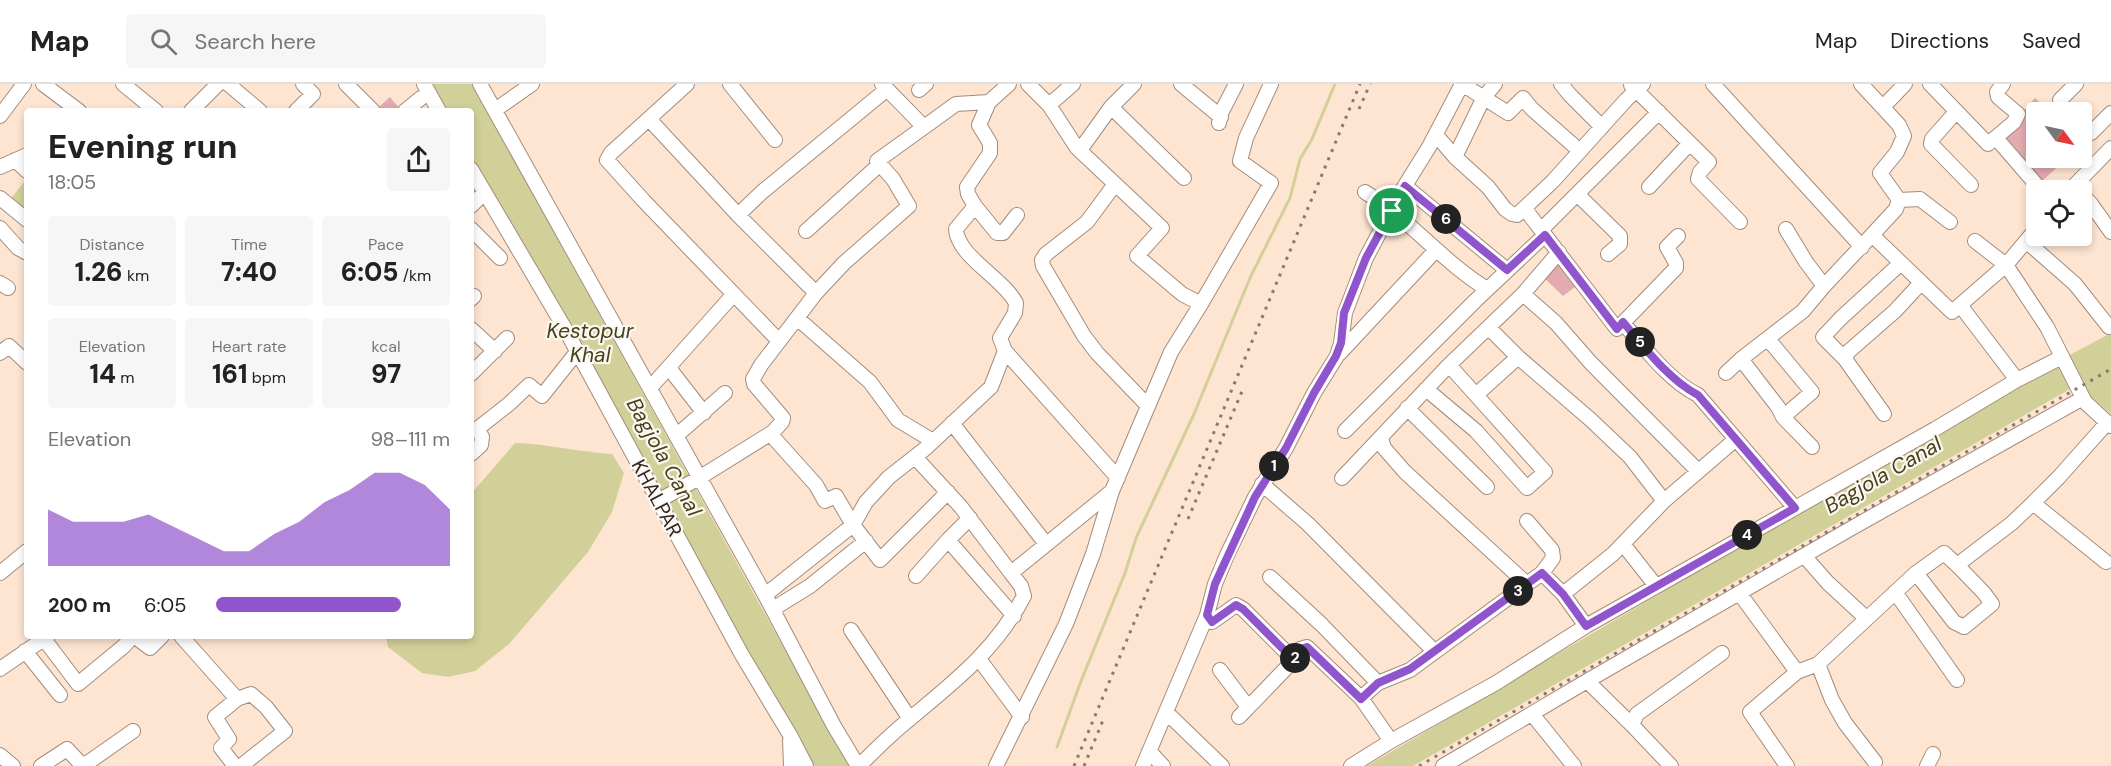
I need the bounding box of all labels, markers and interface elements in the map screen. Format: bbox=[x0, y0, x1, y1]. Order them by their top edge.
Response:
search box bbox=[126, 14, 546, 68]
text: Map bbox=[30, 23, 90, 60]
icon: search bbox=[147, 25, 180, 58]
text: Search here bbox=[195, 27, 316, 56]
text: Map bbox=[1815, 27, 1857, 55]
text: Directions bbox=[1890, 27, 1989, 55]
text: Saved bbox=[2022, 27, 2081, 55]
north arrow bbox=[2026, 102, 2092, 168]
map controls bbox=[2026, 102, 2092, 246]
text: Evening run bbox=[48, 125, 237, 168]
button: share bbox=[387, 128, 450, 191]
text: 18:05 bbox=[48, 169, 96, 195]
button: locate bbox=[2026, 180, 2092, 246]
pin bbox=[1366, 185, 1417, 236]
icon: arrive bbox=[1375, 194, 1408, 227]
pin: 6 bbox=[1431, 204, 1461, 234]
text: 6 bbox=[1441, 208, 1451, 229]
text: Distance bbox=[80, 234, 144, 255]
text: Time bbox=[231, 234, 267, 255]
text: Pace bbox=[368, 234, 404, 255]
text: 1.26 bbox=[75, 255, 123, 289]
text: 7:40 bbox=[221, 255, 277, 289]
text: 6:05 bbox=[341, 255, 398, 289]
text: km bbox=[123, 265, 149, 286]
text: /km bbox=[398, 265, 431, 286]
water label: Kestopur Khal bbox=[547, 317, 635, 369]
pin: 5 bbox=[1625, 327, 1655, 357]
text: 5 bbox=[1635, 331, 1645, 352]
text: Elevation bbox=[79, 336, 145, 357]
text: Heart rate bbox=[212, 336, 286, 357]
text: kcal bbox=[372, 336, 400, 357]
text: 14 bbox=[89, 357, 116, 391]
text: 161 bbox=[212, 357, 248, 391]
text: 97 bbox=[371, 357, 401, 391]
text: m bbox=[116, 367, 135, 388]
text: bpm bbox=[248, 367, 286, 388]
water label: Bagjola Canal bbox=[620, 393, 708, 521]
text: Elevation bbox=[48, 426, 131, 452]
text: 98–111 m bbox=[370, 426, 450, 452]
water label: Bagjola Canal bbox=[1819, 430, 1947, 520]
pin: 1 bbox=[1259, 451, 1289, 481]
street label: KHALPAR bbox=[626, 455, 688, 541]
text: 1 bbox=[1271, 455, 1277, 476]
pin: 4 bbox=[1732, 520, 1762, 550]
text: 4 bbox=[1742, 524, 1752, 545]
pin: 3 bbox=[1503, 576, 1533, 606]
text: 3 bbox=[1513, 580, 1523, 601]
text: 200 m bbox=[48, 592, 111, 618]
text: 6:05 bbox=[144, 592, 186, 618]
pin: 2 bbox=[1280, 643, 1310, 673]
text: 2 bbox=[1290, 647, 1300, 668]

